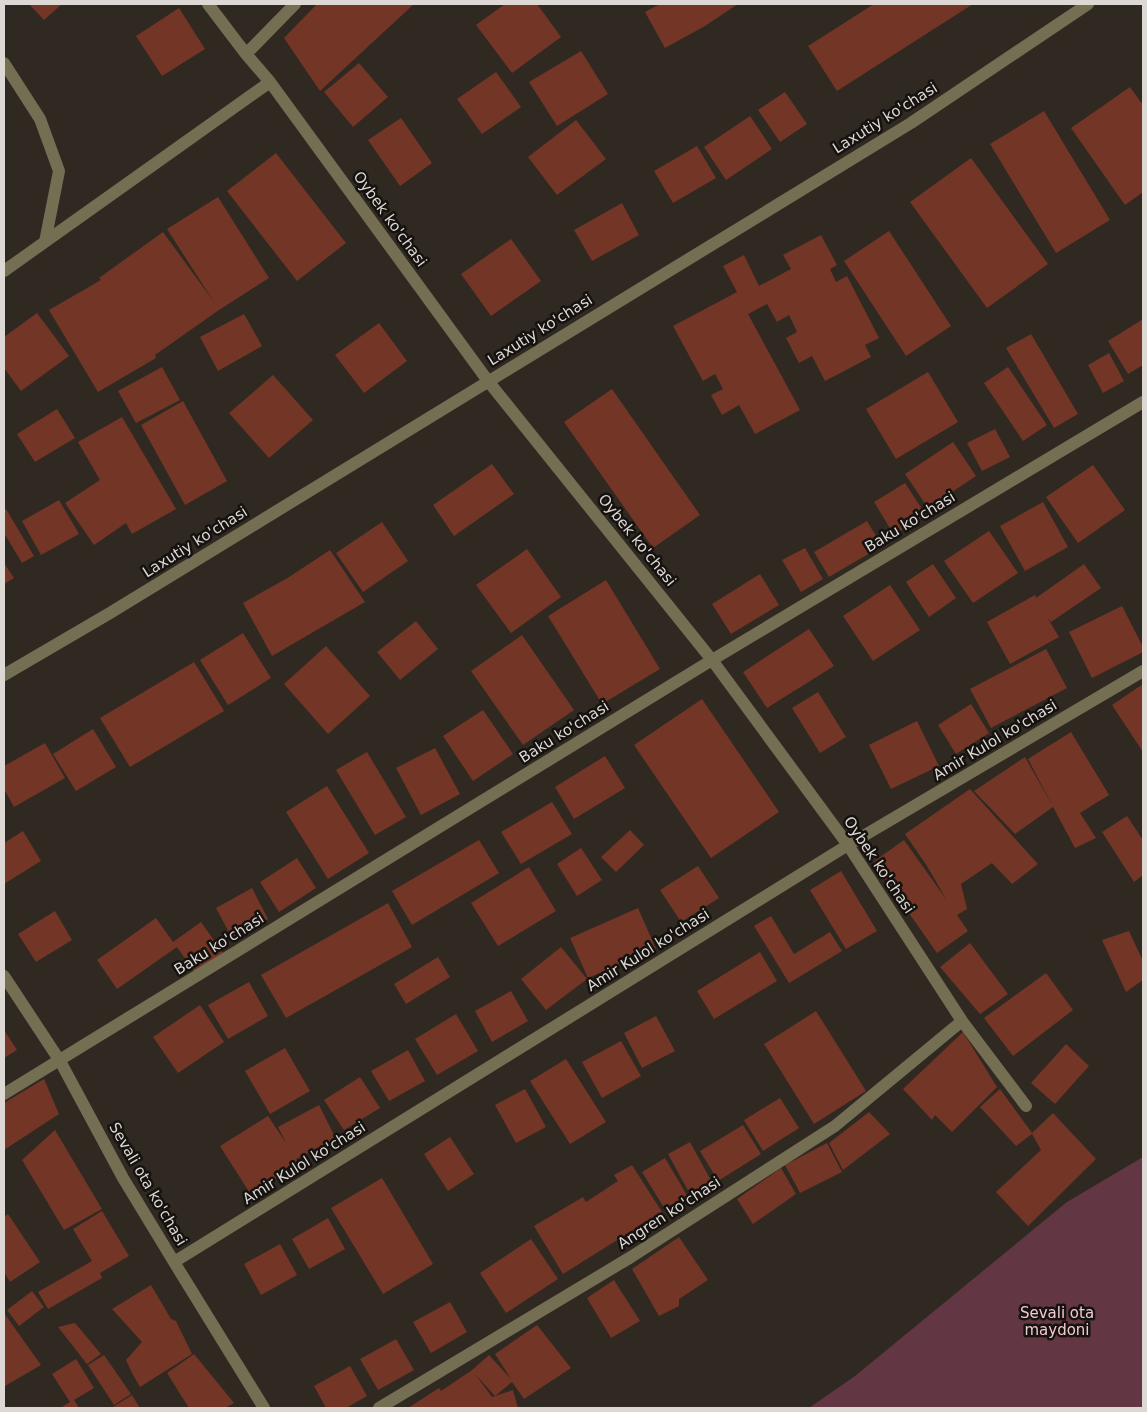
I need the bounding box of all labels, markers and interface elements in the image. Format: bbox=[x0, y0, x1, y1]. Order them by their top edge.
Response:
street label: Laxutiy ko'chasi bbox=[829, 79, 941, 157]
street label: Oybek ko'chasi bbox=[349, 168, 431, 270]
street label: Laxutiy ko'chasi bbox=[484, 291, 596, 369]
street label: Baku ko'chasi bbox=[861, 488, 959, 556]
street label: Oybek ko'chasi bbox=[594, 490, 680, 590]
street label: Laxutiy ko'chasi bbox=[139, 503, 251, 581]
street label: Amir Kulol ko'chasi bbox=[930, 696, 1060, 784]
street label: Baku ko'chasi bbox=[516, 697, 612, 767]
street label: Oybek ko'chasi bbox=[840, 813, 918, 917]
street label: Amir Kulol ko'chasi bbox=[583, 905, 713, 995]
street label: Baku ko'chasi bbox=[171, 909, 267, 979]
street label: Amir Kulol ko'chasi bbox=[239, 1118, 369, 1208]
street label: Sevali ota ko'chasi bbox=[105, 1119, 191, 1249]
street label: Angren ko'chasi bbox=[614, 1173, 724, 1253]
park label: Sevali ota maydoni bbox=[1020, 1304, 1094, 1339]

